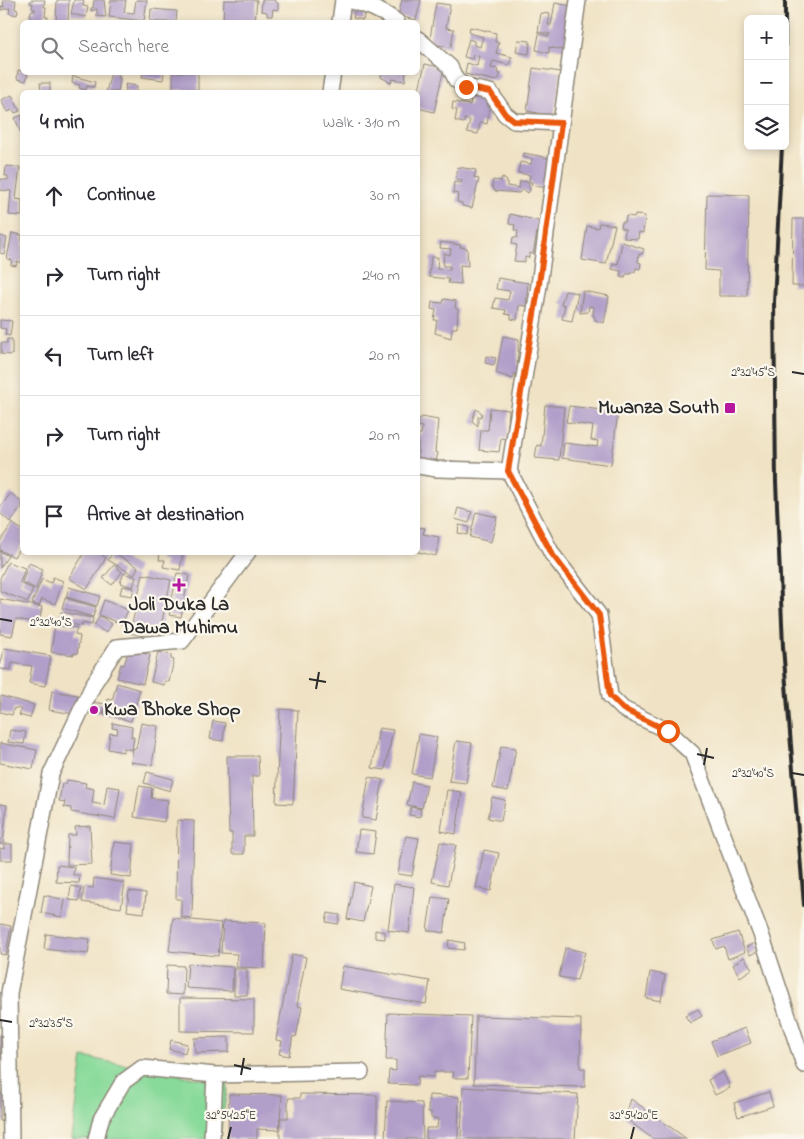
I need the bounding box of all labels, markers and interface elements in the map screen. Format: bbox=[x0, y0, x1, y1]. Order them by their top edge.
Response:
map controls bbox=[744, 15, 789, 150]
button: + bbox=[744, 15, 789, 60]
search box bbox=[20, 20, 420, 75]
icon: search bbox=[38, 34, 66, 62]
text: Search here bbox=[78, 34, 169, 61]
button: − bbox=[744, 60, 789, 105]
route end bbox=[455, 76, 478, 99]
button: layers bbox=[744, 105, 789, 150]
text: 4 min bbox=[40, 108, 84, 138]
text: Walk · 310 m bbox=[323, 111, 400, 135]
icon: ahead bbox=[40, 182, 68, 210]
text: Continue bbox=[87, 182, 155, 209]
text: 30 m bbox=[370, 184, 400, 208]
icon: right bbox=[40, 262, 68, 290]
text: Turn right bbox=[87, 262, 160, 289]
text: 240 m bbox=[362, 264, 400, 288]
icon: left bbox=[40, 342, 68, 370]
text: Turn left bbox=[87, 342, 154, 369]
text: 20 m bbox=[369, 344, 400, 368]
text: 2°32'45"S bbox=[731, 364, 775, 382]
place label: Mwanza South bbox=[598, 394, 719, 423]
marker: Mwanza South bbox=[723, 401, 737, 415]
icon: right bbox=[40, 422, 68, 450]
text: Turn right bbox=[87, 422, 160, 449]
text: 20 m bbox=[369, 424, 400, 448]
icon: arrive bbox=[40, 502, 68, 530]
text: Arrive at destination bbox=[87, 502, 244, 529]
marker: Joli Duka La Dawa Muhimu bbox=[173, 579, 185, 591]
place label: Joli Duka La Dawa Muhimu bbox=[119, 591, 238, 643]
text: 2°32'40"S bbox=[30, 614, 72, 632]
place label: Kwa Bhoke Shop bbox=[104, 696, 241, 725]
marker: Kwa Bhoke Shop bbox=[88, 704, 100, 716]
route start bbox=[657, 720, 680, 743]
text: 2°32'40"S bbox=[732, 765, 774, 783]
text: 2°32'35"S bbox=[29, 1015, 73, 1033]
text: 32°54'25"E bbox=[206, 1107, 256, 1125]
text: 32°54'20"E bbox=[610, 1107, 658, 1125]

